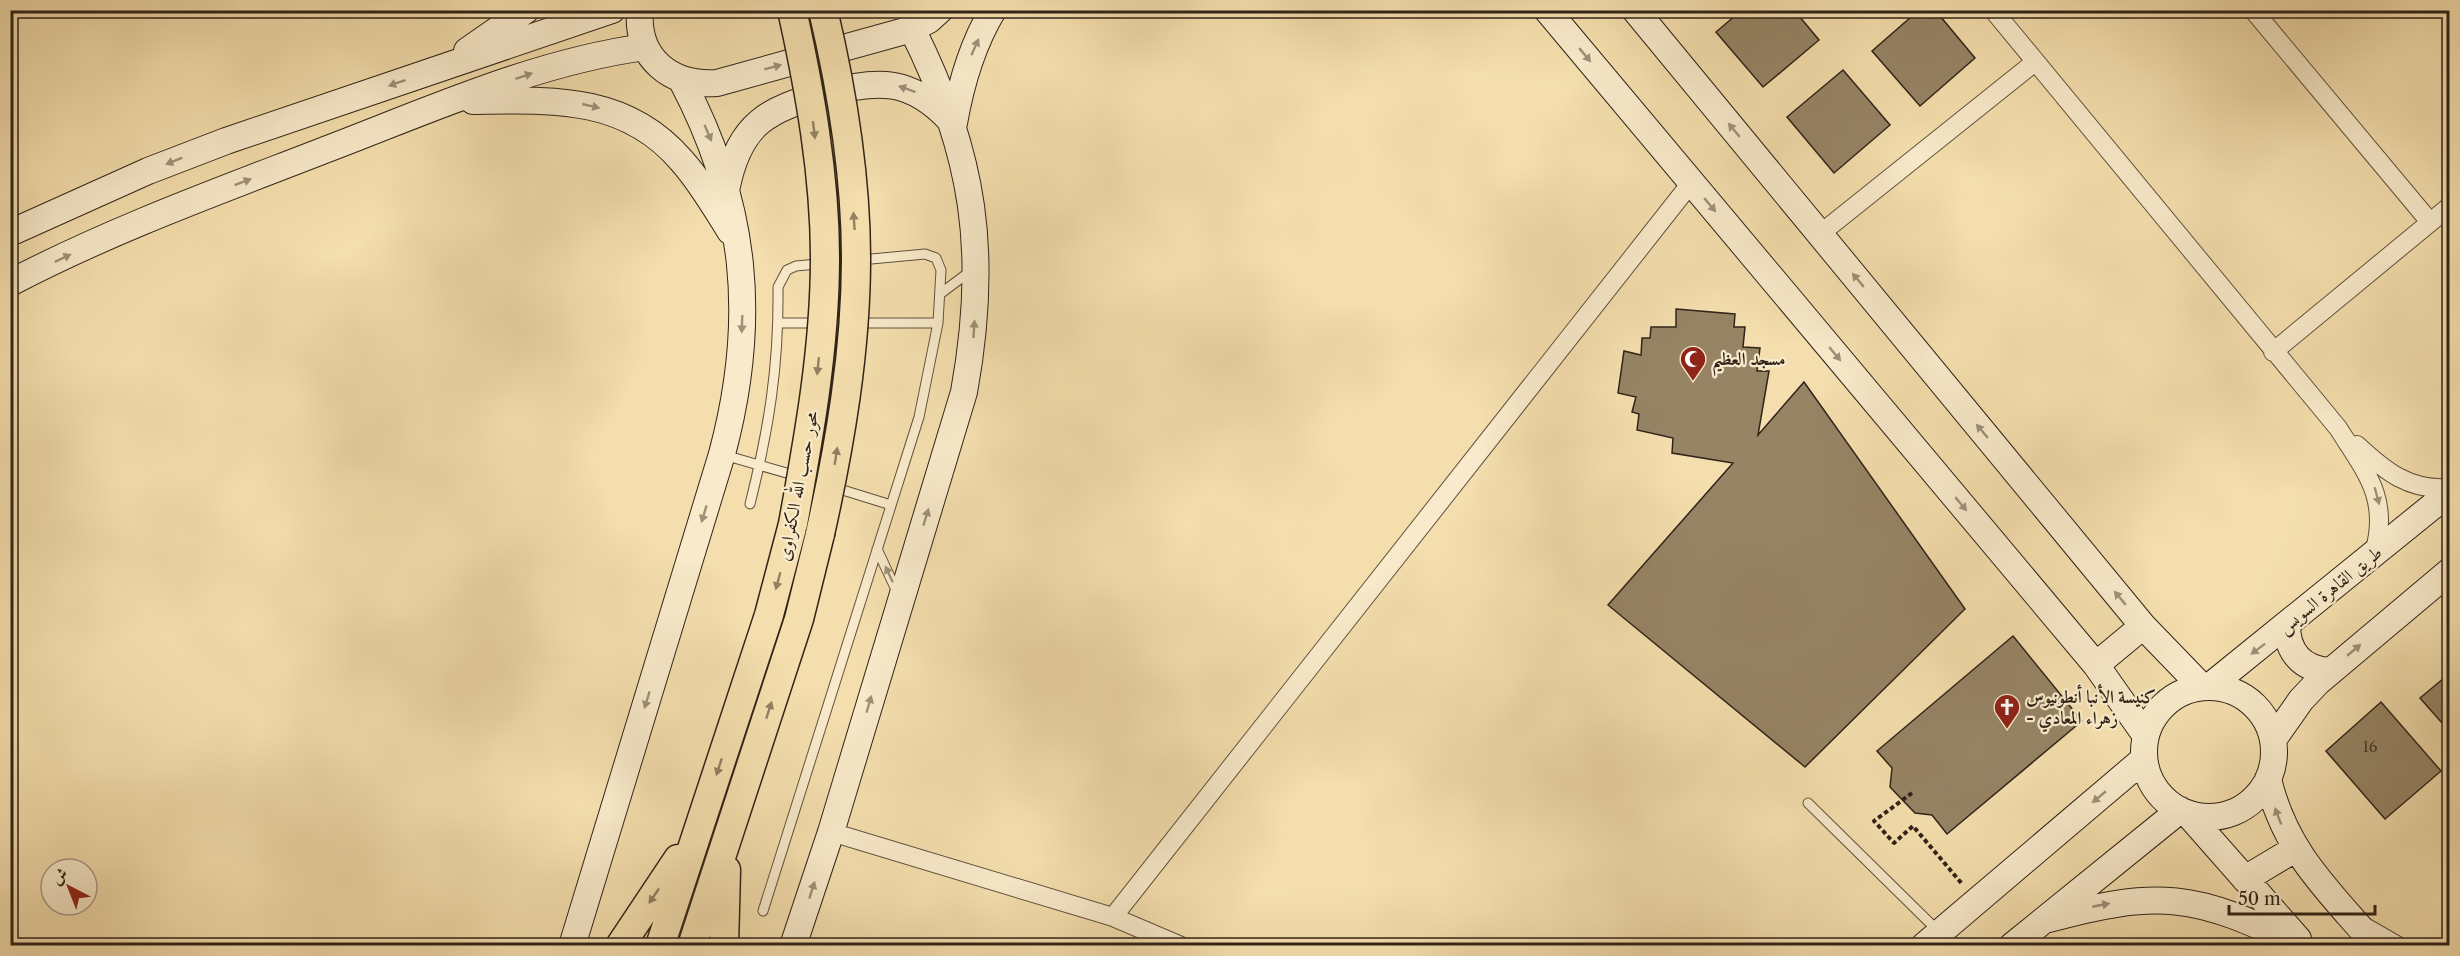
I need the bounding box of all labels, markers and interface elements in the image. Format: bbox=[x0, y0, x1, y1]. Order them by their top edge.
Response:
one-way arrow bbox=[970, 39, 979, 56]
one-way arrow bbox=[1578, 47, 1591, 62]
one-way arrow bbox=[764, 62, 782, 71]
one-way arrow bbox=[515, 71, 533, 81]
one-way arrow bbox=[388, 79, 406, 89]
one-way arrow bbox=[898, 84, 916, 94]
one-way arrow bbox=[582, 102, 601, 111]
one-way arrow bbox=[809, 121, 818, 140]
one-way arrow bbox=[1728, 123, 1741, 138]
one-way arrow bbox=[703, 125, 713, 143]
one-way arrow bbox=[164, 157, 182, 167]
one-way arrow bbox=[234, 177, 252, 186]
one-way arrow bbox=[1703, 197, 1716, 212]
one-way arrow bbox=[849, 211, 858, 230]
one-way arrow bbox=[55, 253, 72, 262]
one-way arrow bbox=[1853, 273, 1865, 288]
one-way arrow bbox=[737, 314, 747, 333]
one-way arrow bbox=[970, 319, 979, 338]
mosque icon: مسجد العظيم bbox=[1678, 344, 1708, 382]
one-way arrow bbox=[1829, 346, 1842, 362]
place label: مسجد العظيم bbox=[1712, 348, 1785, 377]
one-way arrow bbox=[813, 357, 823, 376]
street label: محور حسب الله الكفراوى bbox=[770, 408, 824, 563]
one-way arrow bbox=[1976, 423, 1989, 439]
one-way arrow bbox=[832, 447, 841, 466]
one-way arrow bbox=[2372, 487, 2382, 506]
one-way arrow bbox=[1954, 496, 1967, 511]
one-way arrow bbox=[699, 505, 708, 523]
one-way arrow bbox=[922, 508, 931, 526]
street label: طريق القاهرة السويس bbox=[2273, 541, 2387, 640]
one-way arrow bbox=[883, 565, 893, 583]
one-way arrow bbox=[772, 572, 782, 590]
one-way arrow bbox=[2114, 590, 2126, 605]
one-way arrow bbox=[2250, 642, 2265, 654]
one-way arrow bbox=[2346, 644, 2361, 657]
place label: كنيسة الأنبا أنطونيوس - زهراء المعادي bbox=[2026, 683, 2156, 733]
one-way arrow bbox=[642, 691, 651, 709]
church icon: كنيسة الأنبا أنطونيوس - زهراء المعادي bbox=[1992, 692, 2022, 730]
one-way arrow bbox=[865, 695, 874, 713]
one-way arrow bbox=[764, 701, 774, 719]
house number: 16 bbox=[2362, 737, 2378, 756]
one-way arrow bbox=[713, 758, 723, 776]
one-way arrow bbox=[2092, 790, 2107, 803]
one-way arrow bbox=[2273, 807, 2282, 825]
north arrow bbox=[39, 857, 99, 917]
text: ش bbox=[46, 863, 72, 889]
scale bar bbox=[2229, 878, 2374, 916]
one-way arrow bbox=[808, 881, 817, 899]
one-way arrow bbox=[648, 887, 659, 904]
text: 50 m bbox=[2238, 888, 2281, 910]
one-way arrow bbox=[2092, 900, 2111, 909]

